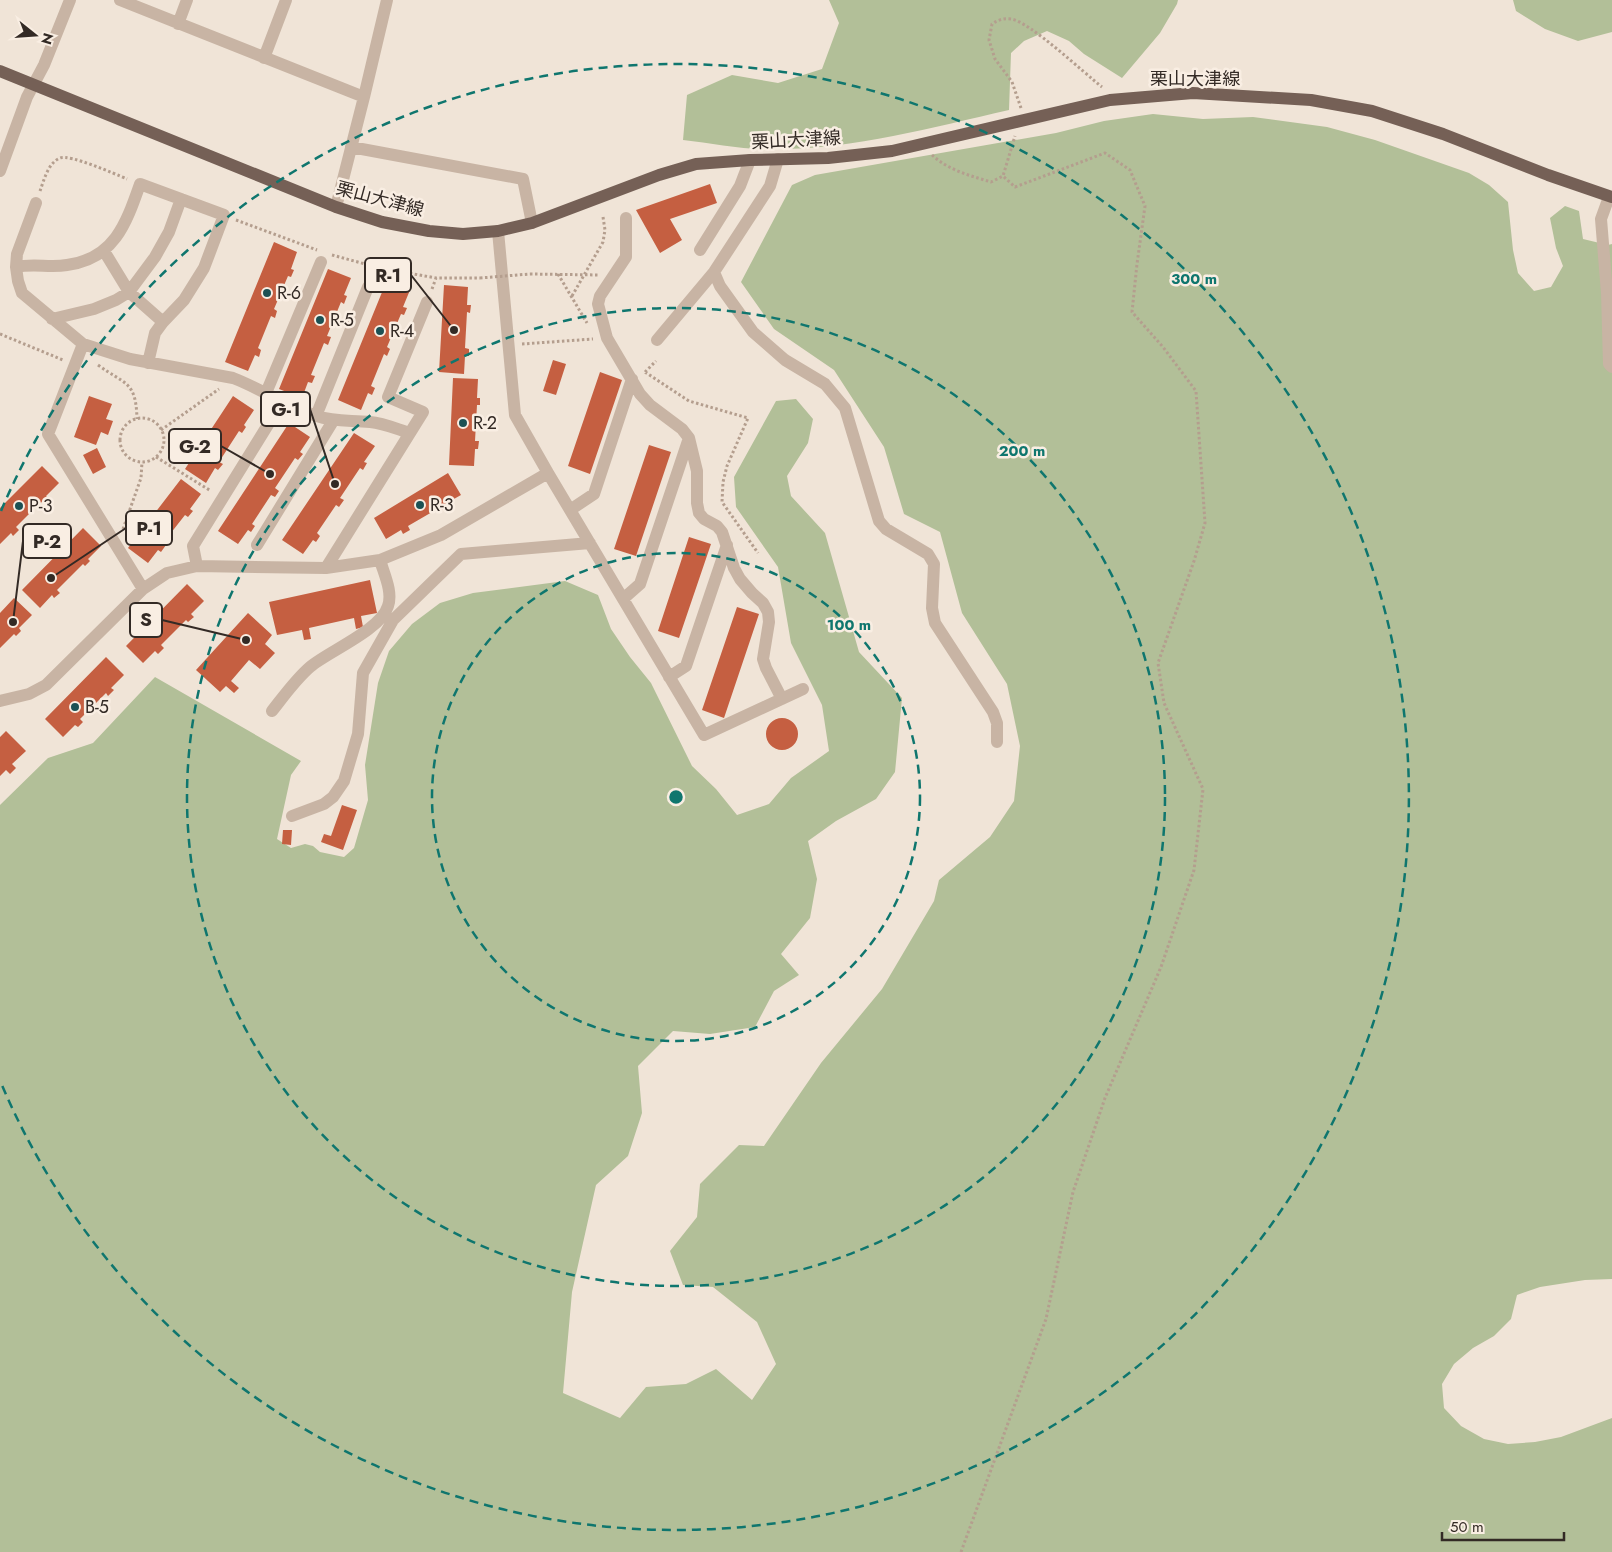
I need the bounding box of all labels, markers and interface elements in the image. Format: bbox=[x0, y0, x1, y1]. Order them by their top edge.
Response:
north arrow bbox=[10, 10, 60, 60]
text: N bbox=[36, 31, 59, 47]
street label: 栗山大津線 bbox=[1150, 66, 1240, 92]
street label: 栗山大津線 bbox=[750, 125, 842, 155]
street label: 栗山大津線 bbox=[333, 175, 427, 223]
callout: R-1 bbox=[365, 258, 411, 292]
text: R-1 bbox=[375, 262, 401, 289]
text: 300 m bbox=[1171, 268, 1217, 290]
place label: R-6 bbox=[277, 280, 301, 306]
marker: R-6 bbox=[261, 287, 273, 299]
place label: R-5 bbox=[330, 307, 354, 333]
marker: R-5 bbox=[314, 314, 326, 326]
place label: R-4 bbox=[390, 318, 414, 344]
marker: R-4 bbox=[374, 325, 386, 337]
callout: G-1 bbox=[261, 392, 310, 426]
text: G-1 bbox=[271, 396, 301, 423]
place label: R-2 bbox=[473, 410, 497, 436]
marker: R-2 bbox=[457, 417, 469, 429]
callout: G-2 bbox=[169, 429, 221, 463]
text: G-2 bbox=[179, 433, 211, 460]
text: 200 m bbox=[999, 440, 1045, 462]
place label: R-3 bbox=[430, 492, 454, 518]
place label: P-3 bbox=[29, 493, 53, 519]
marker: R-3 bbox=[414, 499, 426, 511]
marker: P-3 bbox=[13, 500, 25, 512]
callout: P-1 bbox=[126, 511, 172, 545]
text: P-1 bbox=[136, 515, 162, 542]
callout: P-2 bbox=[23, 524, 71, 558]
text: P-2 bbox=[33, 528, 61, 555]
callout: S bbox=[130, 603, 162, 637]
text: S bbox=[140, 606, 152, 633]
text: 100 m bbox=[827, 614, 871, 636]
place label: B-5 bbox=[85, 694, 109, 720]
marker: B-5 bbox=[69, 701, 81, 713]
centre of rings bbox=[667, 788, 685, 806]
scale bar bbox=[1442, 1510, 1564, 1542]
text: 50 m bbox=[1450, 1516, 1484, 1538]

